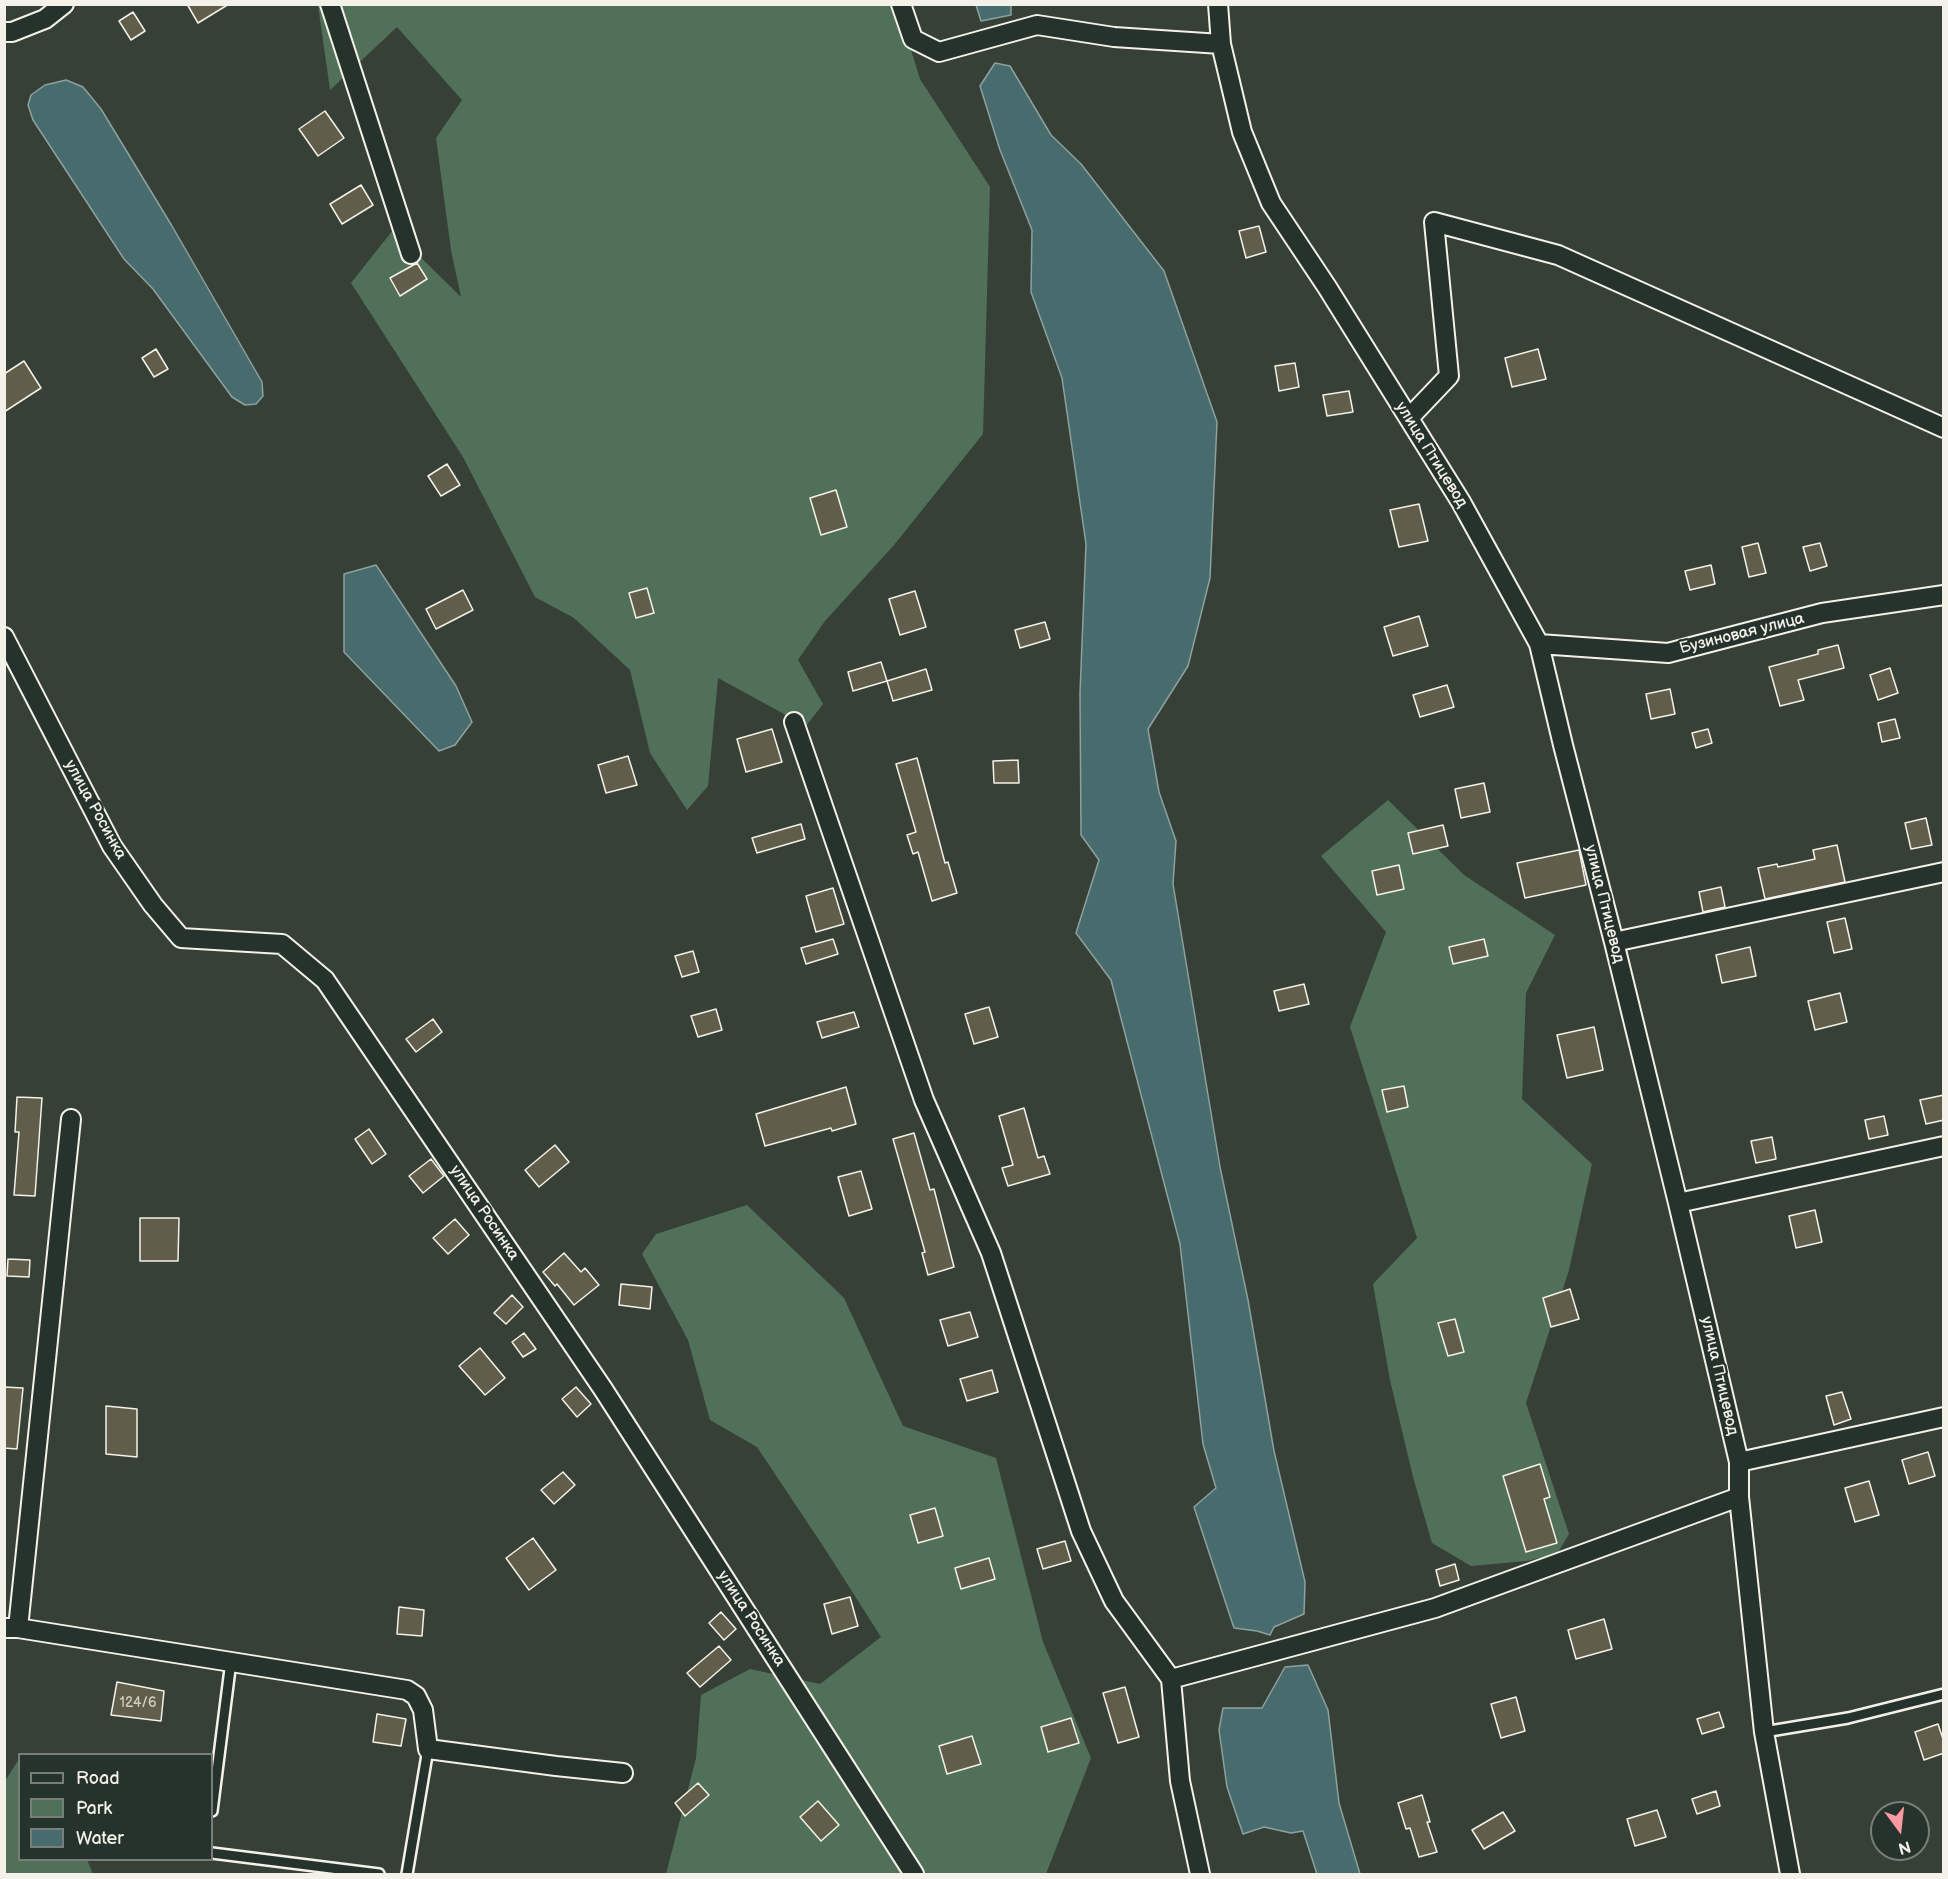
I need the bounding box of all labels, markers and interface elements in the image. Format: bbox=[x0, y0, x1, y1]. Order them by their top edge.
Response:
street label: улица Птицевод bbox=[1391, 398, 1471, 512]
street label: Бузиновая улица bbox=[1678, 609, 1806, 659]
street label: улица Росинка bbox=[60, 757, 130, 863]
street label: улица Птицевод bbox=[1580, 843, 1628, 965]
street label: улица Росинка bbox=[445, 1162, 523, 1264]
street label: улица Птицевод bbox=[1696, 1315, 1742, 1437]
street label: улица Росинка bbox=[713, 1567, 789, 1671]
house number: 124/6 bbox=[120, 1695, 156, 1711]
legend bbox=[18, 1753, 213, 1861]
text: Road bbox=[76, 1768, 120, 1789]
text: Park bbox=[76, 1798, 112, 1819]
north arrow bbox=[1870, 1801, 1930, 1861]
text: Water bbox=[76, 1828, 124, 1849]
text: N bbox=[1896, 1836, 1913, 1858]

